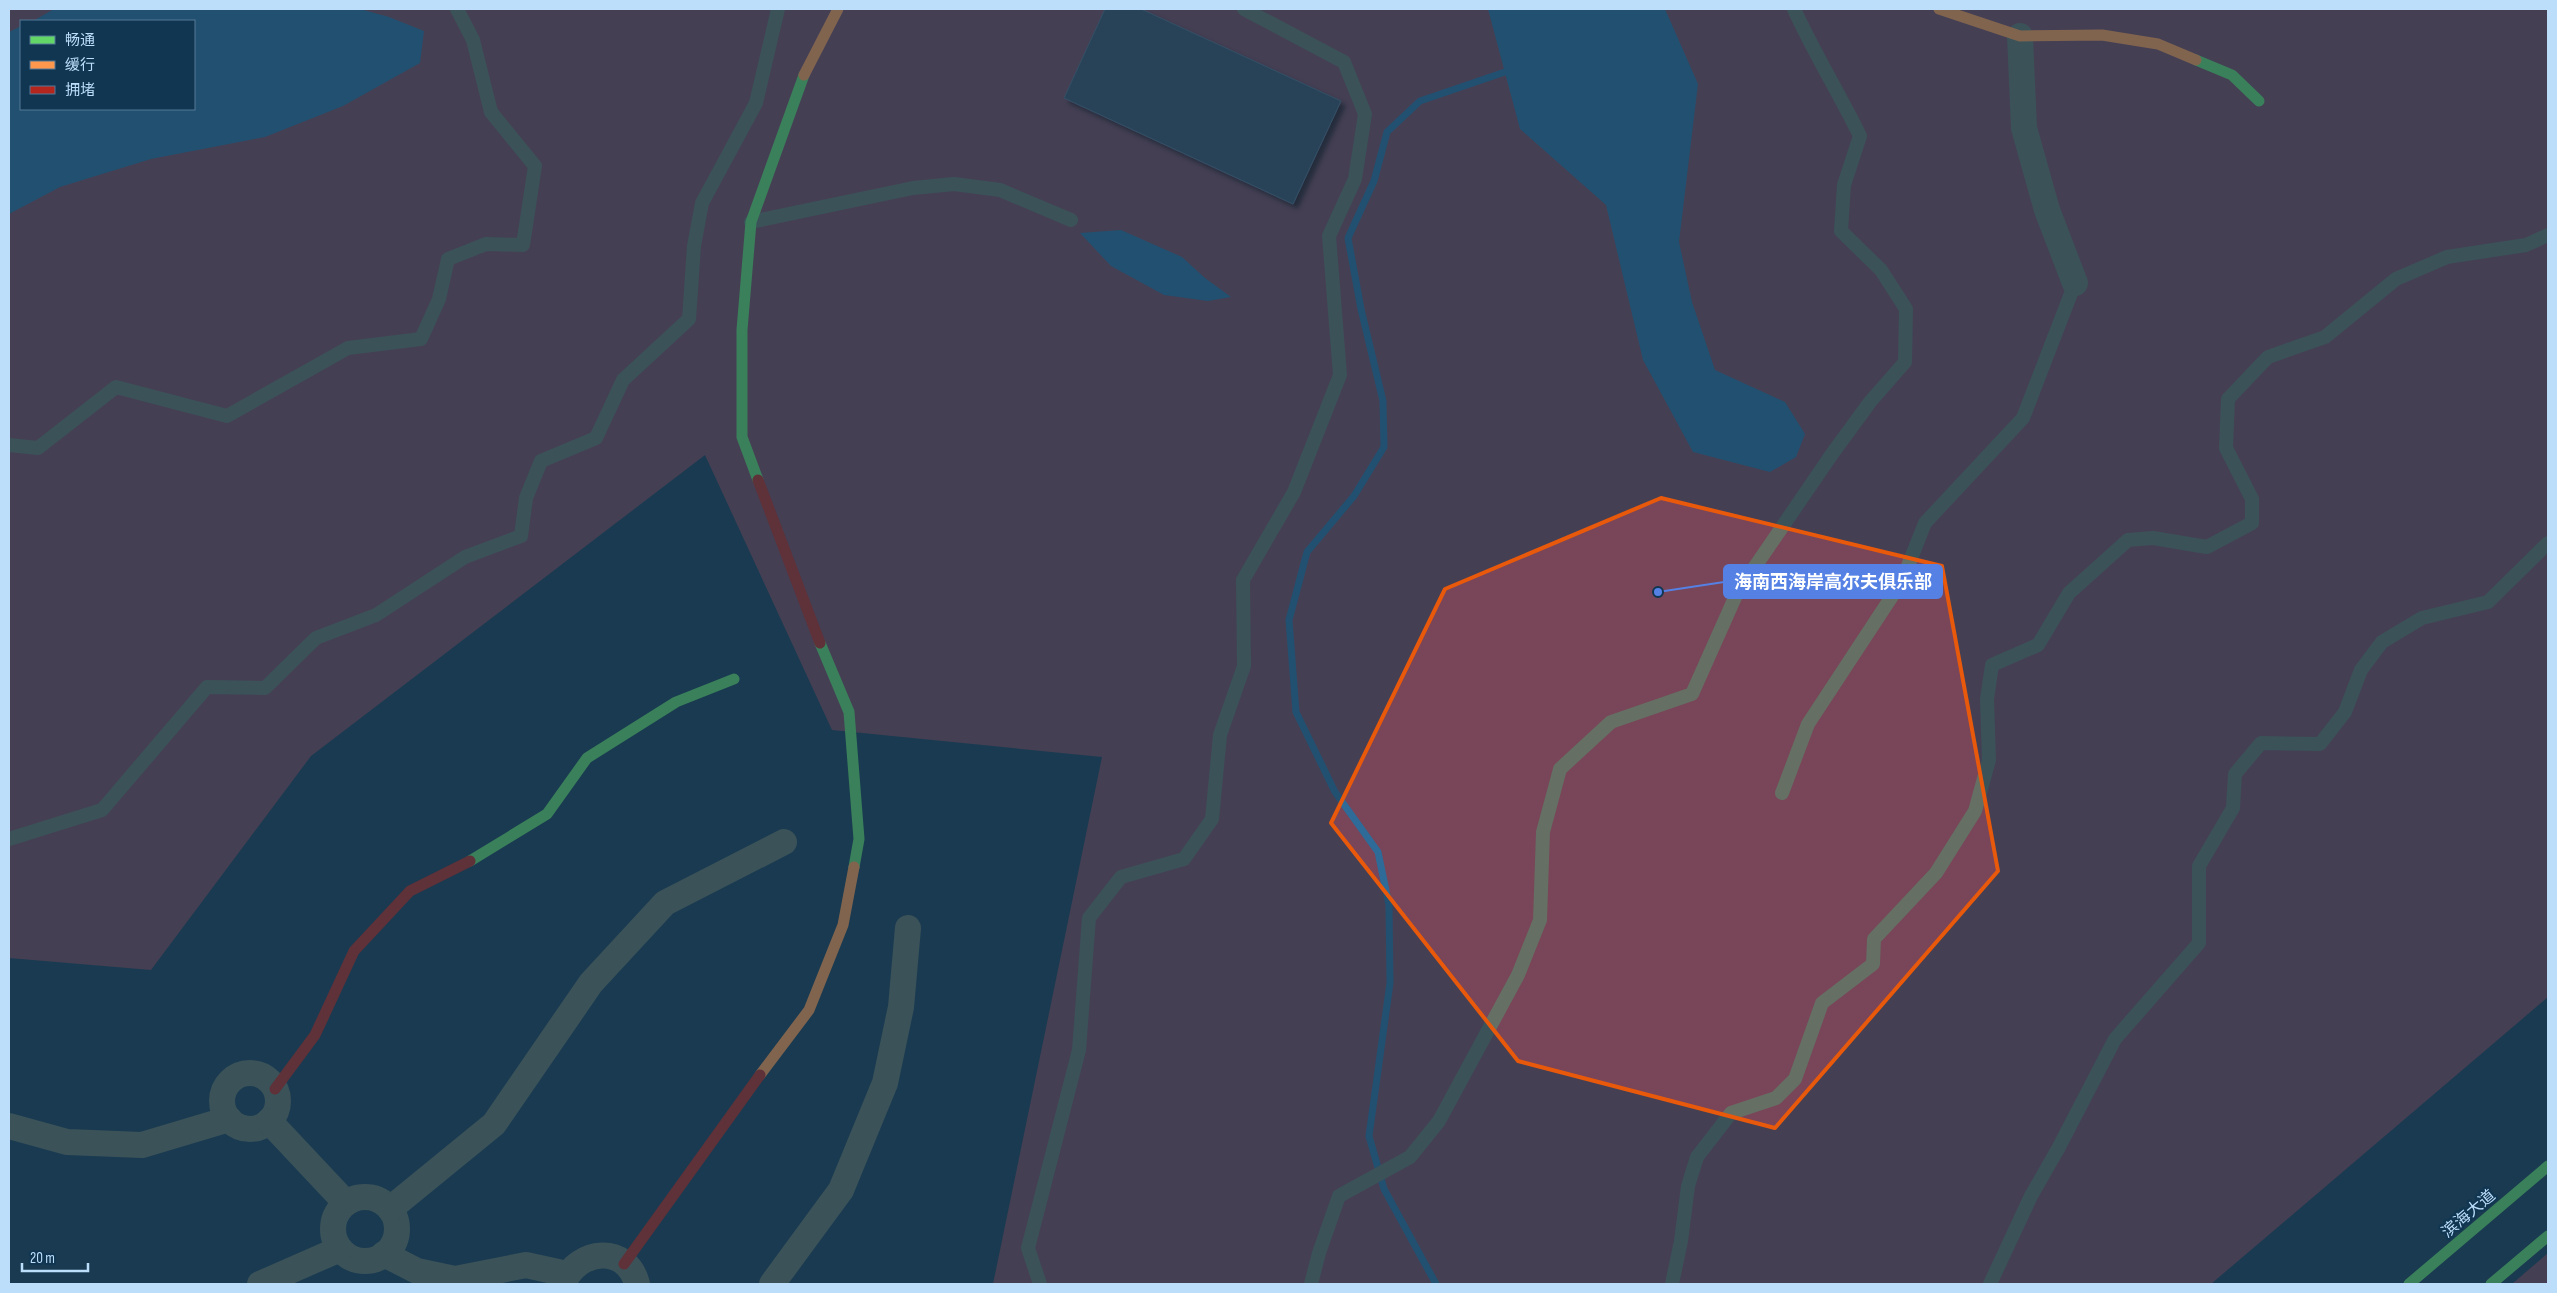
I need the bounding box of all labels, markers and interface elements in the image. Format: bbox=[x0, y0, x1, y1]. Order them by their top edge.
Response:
legend bbox=[20, 20, 195, 110]
text: 畅通 bbox=[65, 31, 95, 50]
text: 缓行 bbox=[65, 56, 95, 75]
text: 拥堵 bbox=[65, 81, 95, 100]
callout: 海南西海岸高尔夫俱乐部 bbox=[1724, 565, 1942, 598]
text: 海南西海岸高尔夫俱乐部 bbox=[1734, 572, 1932, 593]
street label: 滨海大道 bbox=[2438, 1186, 2500, 1242]
scale bar bbox=[22, 1240, 89, 1272]
text: 20 m bbox=[30, 1249, 55, 1268]

